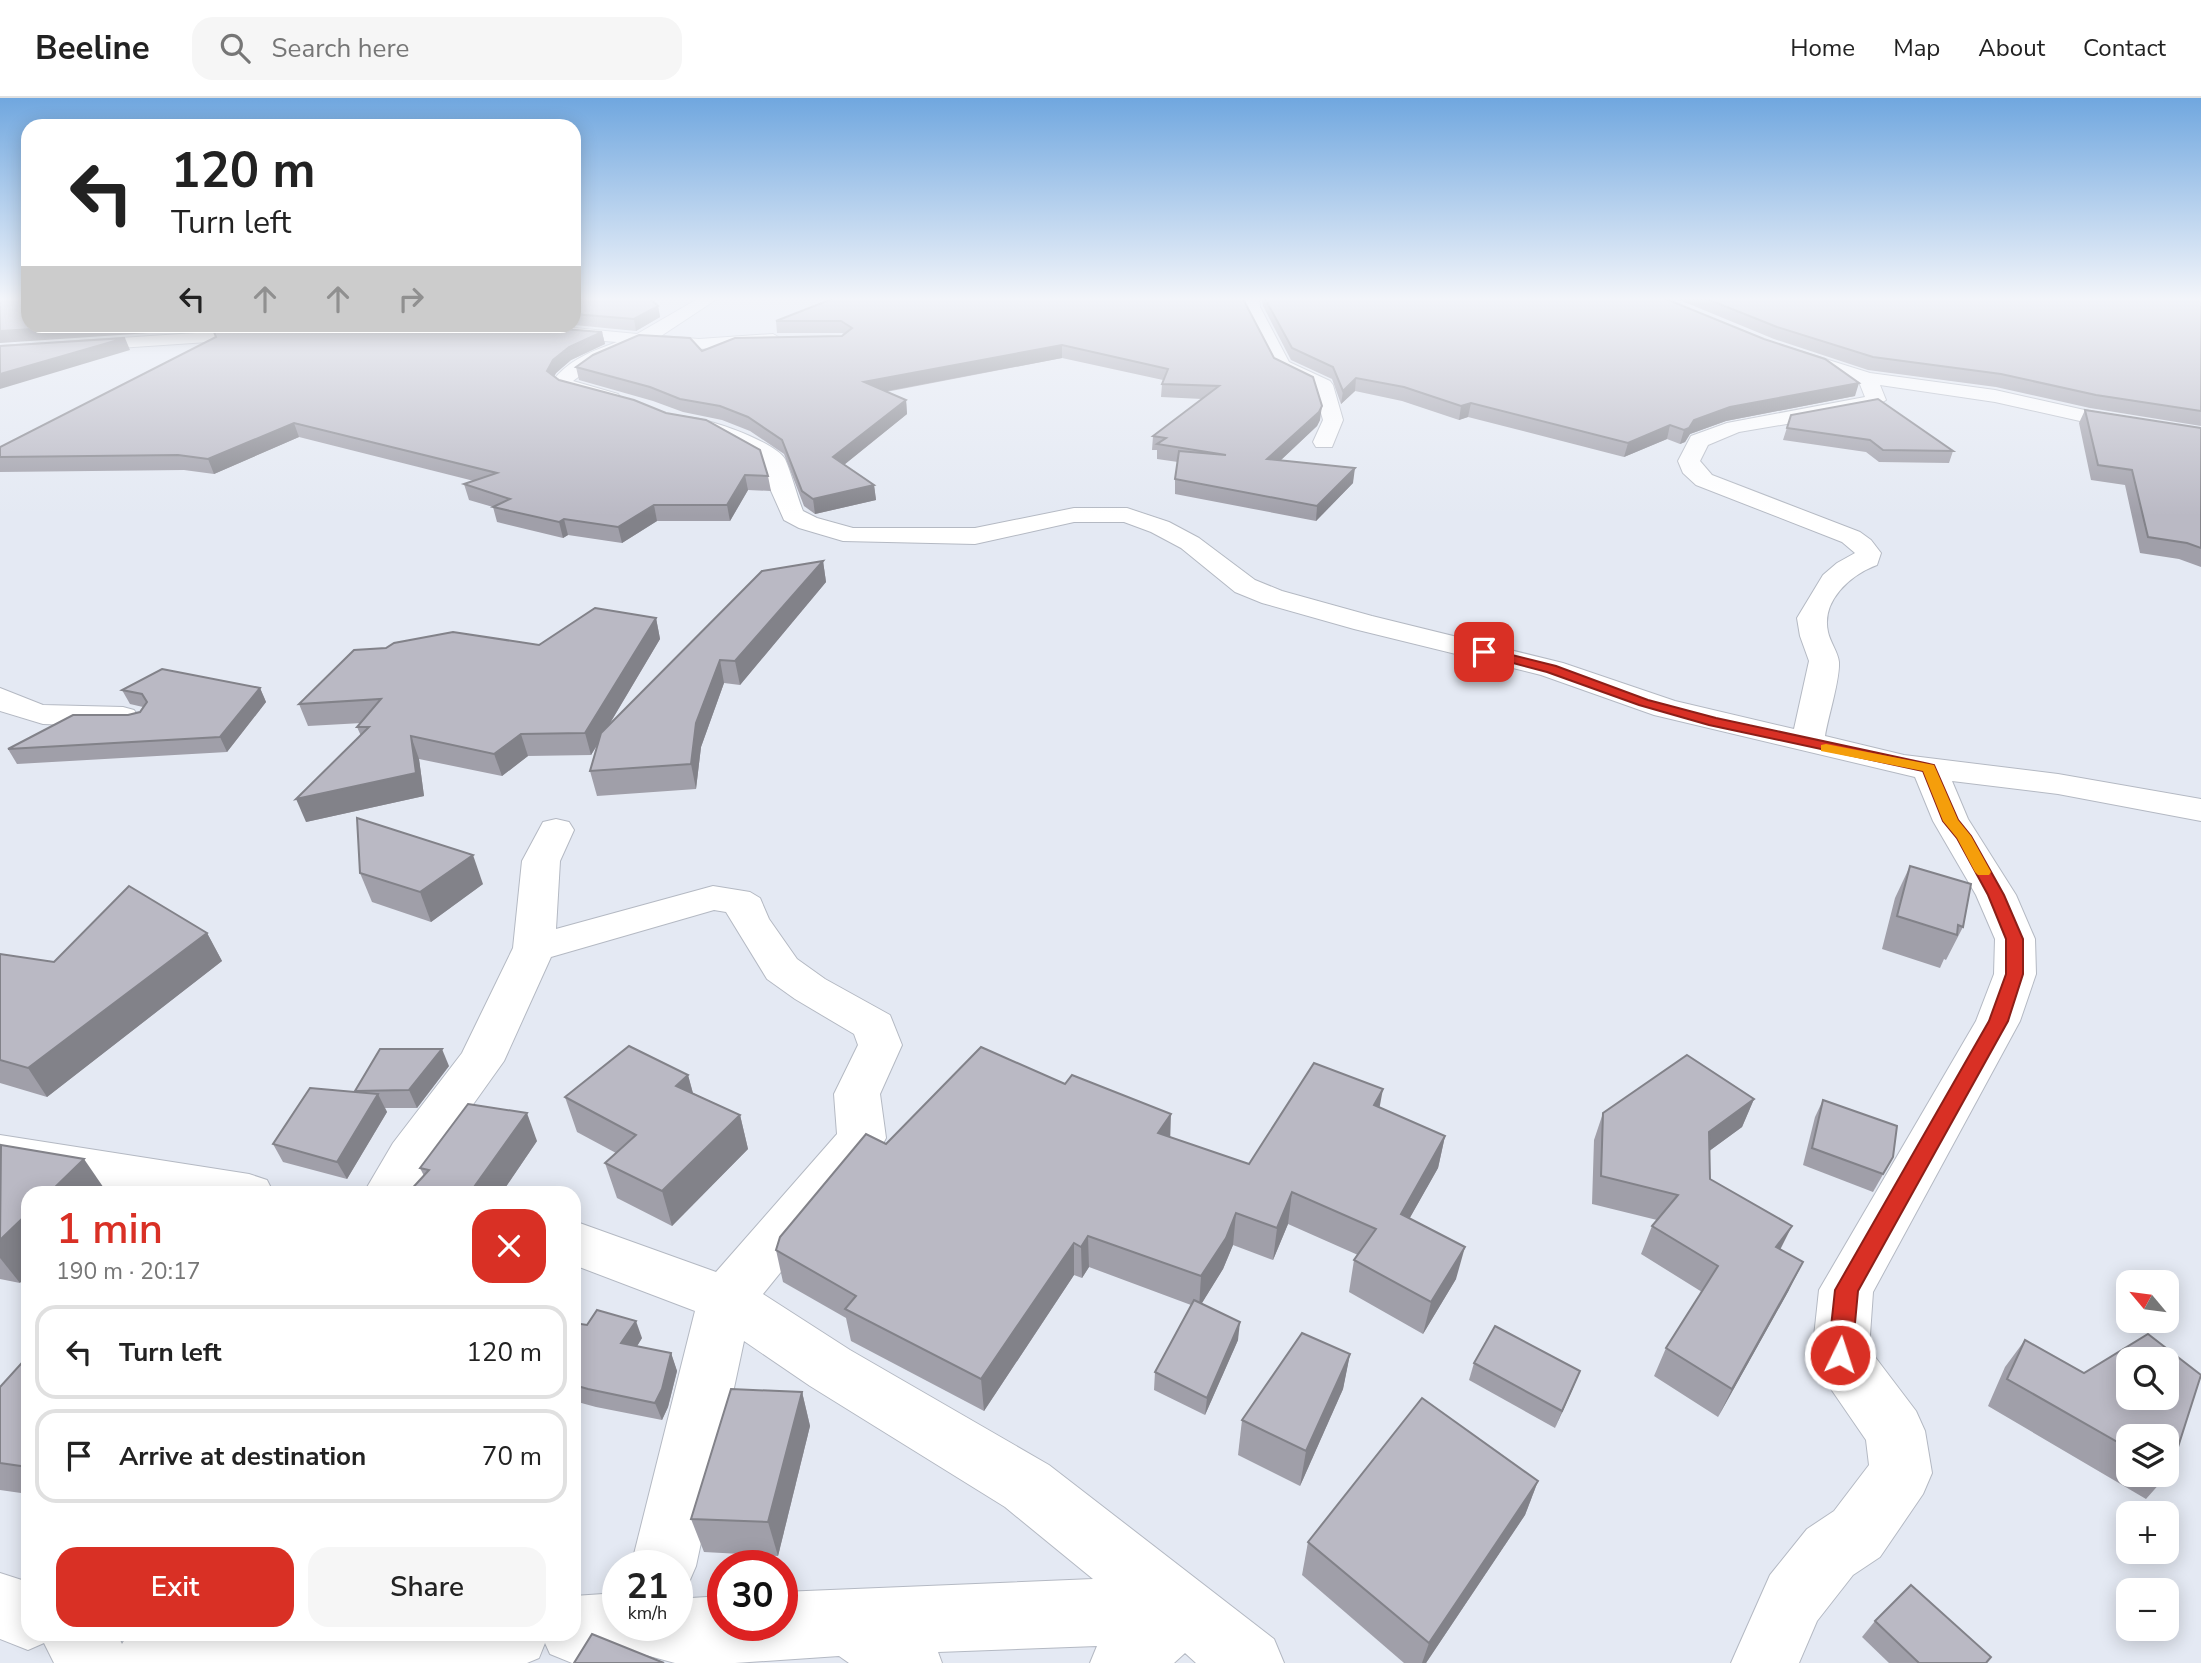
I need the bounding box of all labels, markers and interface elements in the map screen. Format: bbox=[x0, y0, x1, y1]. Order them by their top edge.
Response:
search box bbox=[192, 17, 682, 80]
text: Beeline bbox=[35, 26, 150, 71]
icon: search bbox=[216, 29, 254, 67]
text: Search here bbox=[272, 31, 409, 66]
text: Home bbox=[1790, 32, 1855, 64]
text: Map bbox=[1893, 32, 1940, 64]
text: About bbox=[1978, 32, 2045, 64]
text: Contact bbox=[2083, 32, 2166, 64]
text: 120 m bbox=[171, 137, 315, 204]
icon: left bbox=[56, 147, 147, 238]
text: Turn left bbox=[171, 201, 291, 244]
icon: left bbox=[173, 280, 211, 318]
icon: ahead bbox=[246, 280, 284, 318]
icon: ahead bbox=[319, 280, 357, 318]
icon: right bbox=[392, 280, 430, 318]
pin bbox=[1454, 622, 1514, 682]
icon: arrive bbox=[1465, 633, 1503, 671]
text: 1 min bbox=[56, 1201, 163, 1258]
button: close bbox=[472, 1209, 546, 1283]
text: 190 m · 20:17 bbox=[56, 1256, 201, 1287]
north arrow bbox=[2116, 1270, 2179, 1334]
map controls bbox=[2116, 1270, 2179, 1641]
position arrow bbox=[1803, 1318, 1877, 1392]
icon: left bbox=[60, 1333, 98, 1371]
text: Turn left bbox=[119, 1335, 222, 1370]
text: 120 m bbox=[466, 1335, 542, 1370]
button: search bbox=[2116, 1347, 2179, 1410]
button: layers bbox=[2116, 1424, 2179, 1487]
icon: arrive bbox=[60, 1437, 98, 1475]
text: Arrive at destination bbox=[119, 1439, 366, 1474]
text: 70 m bbox=[482, 1439, 542, 1474]
button: + bbox=[2116, 1501, 2179, 1564]
button: Exit bbox=[56, 1547, 294, 1627]
button: Share bbox=[308, 1547, 546, 1627]
speed limit sign: 30 bbox=[707, 1550, 798, 1641]
text: 21 bbox=[626, 1563, 669, 1610]
button: − bbox=[2116, 1578, 2179, 1641]
text: km/h bbox=[628, 1601, 667, 1625]

